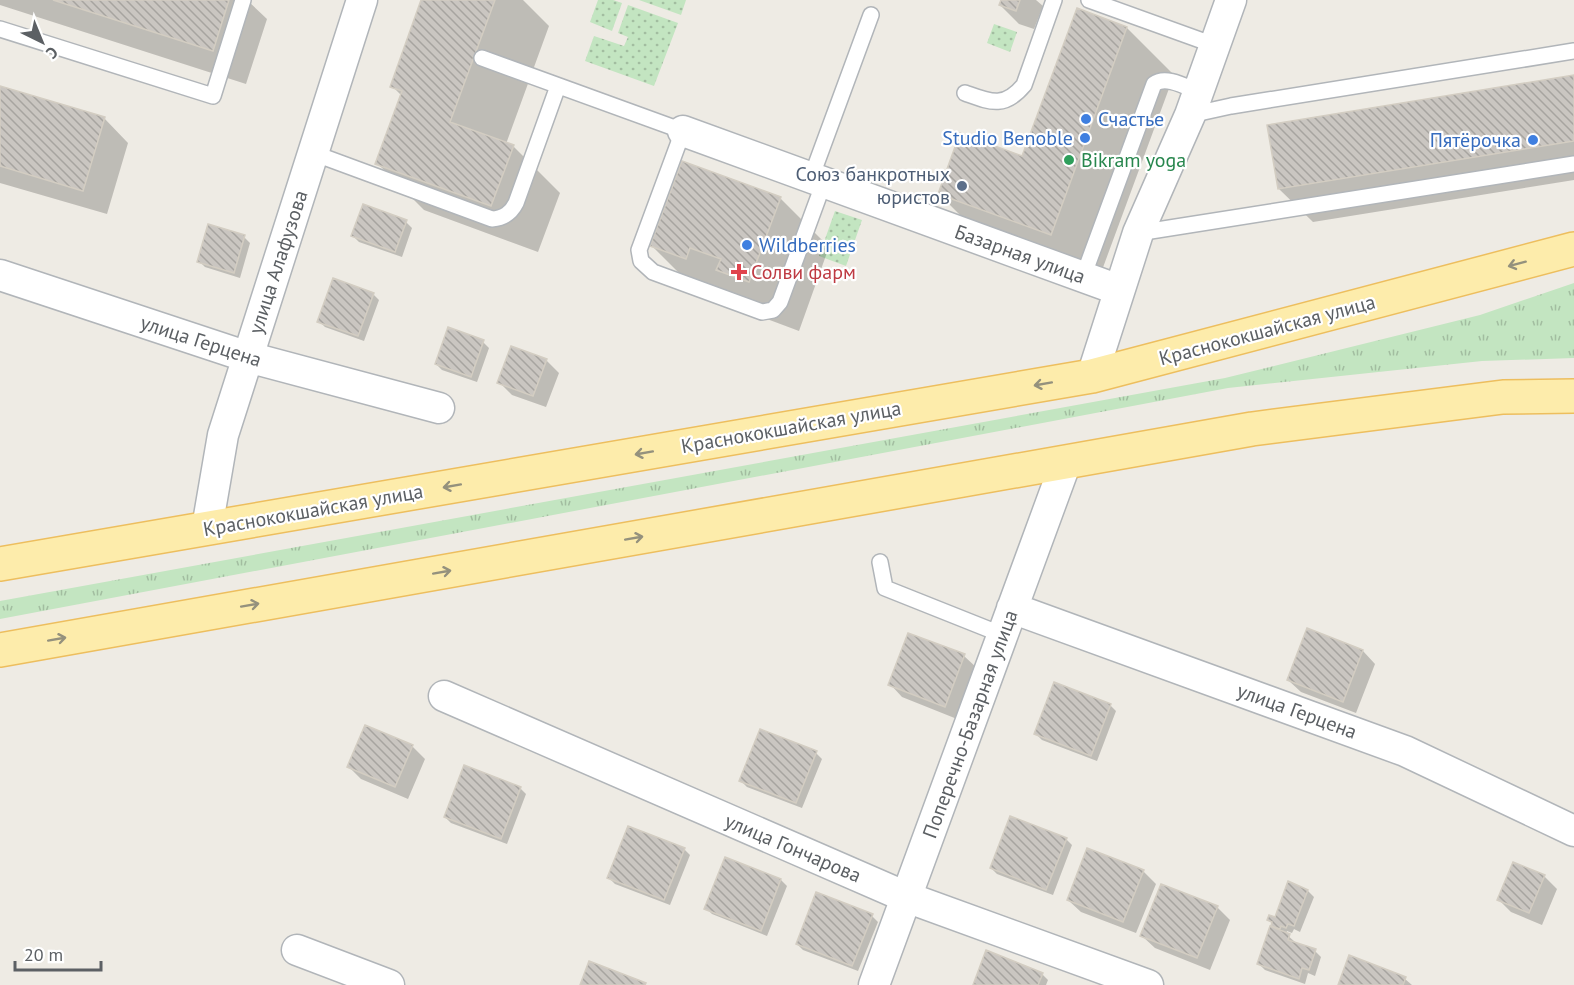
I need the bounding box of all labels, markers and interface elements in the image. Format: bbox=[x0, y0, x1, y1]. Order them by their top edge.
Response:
north arrow bbox=[12, 12, 72, 72]
text: С bbox=[42, 43, 62, 63]
place label: Счастье bbox=[1098, 106, 1164, 132]
marker: Счастье bbox=[1079, 112, 1093, 126]
place label: Studio Benoble bbox=[942, 125, 1073, 151]
place label: Пятёрочка bbox=[1430, 127, 1521, 153]
marker: Studio Benoble bbox=[1078, 131, 1092, 145]
marker: Пятёрочка bbox=[1526, 133, 1540, 147]
place label: Bikram yoga bbox=[1081, 147, 1186, 173]
marker: Bikram yoga bbox=[1062, 153, 1076, 167]
place label: Союз банкротных юристов bbox=[796, 161, 950, 210]
marker: Союз банкротных юристов bbox=[955, 179, 969, 193]
street label: улица Алафузова bbox=[243, 187, 313, 337]
street label: Базарная улица bbox=[951, 218, 1089, 290]
place label: Wildberries bbox=[759, 232, 856, 258]
marker: Wildberries bbox=[740, 238, 754, 252]
place label: Солви фарм bbox=[751, 259, 856, 285]
one-way arrow bbox=[1508, 259, 1527, 271]
marker: Солви фарм bbox=[732, 265, 746, 279]
street label: Краснококшайская улица bbox=[1156, 289, 1378, 371]
street label: улица Герцена bbox=[137, 309, 265, 373]
one-way arrow bbox=[1034, 379, 1054, 390]
street label: Краснококшайская улица bbox=[679, 395, 903, 459]
one-way arrow bbox=[635, 448, 655, 459]
street label: Краснококшайская улица bbox=[201, 478, 425, 542]
one-way arrow bbox=[443, 481, 463, 492]
one-way arrow bbox=[623, 532, 643, 543]
one-way arrow bbox=[431, 566, 451, 577]
one-way arrow bbox=[239, 600, 259, 611]
street label: Поперечно-Базарная улица bbox=[917, 606, 1023, 842]
one-way arrow bbox=[47, 633, 67, 644]
street label: улица Герцена bbox=[1233, 677, 1361, 745]
street label: улица Гончарова bbox=[721, 808, 865, 888]
scale bar bbox=[15, 934, 100, 972]
text: 20 m bbox=[24, 943, 63, 966]

